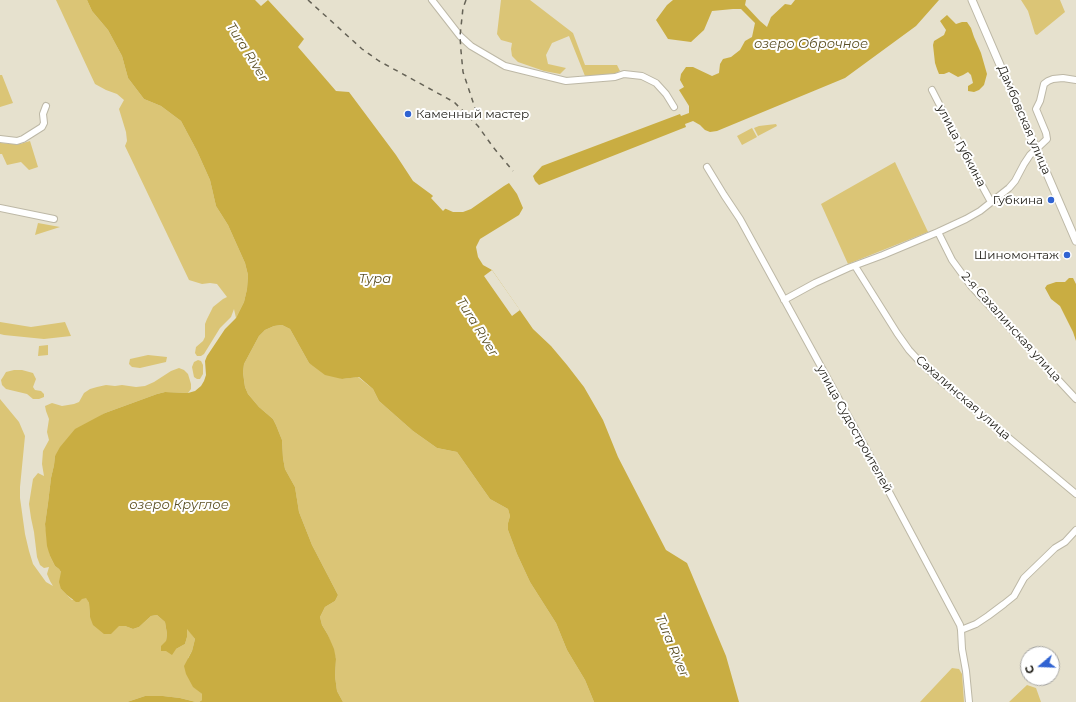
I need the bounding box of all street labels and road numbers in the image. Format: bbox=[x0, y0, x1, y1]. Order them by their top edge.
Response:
street label: Дамбовская улица bbox=[994, 63, 1054, 177]
street label: улица Губкина bbox=[933, 103, 989, 189]
street label: 2-я Сахалинская улица bbox=[958, 269, 1064, 385]
street label: Сахалинская улица bbox=[913, 353, 1013, 443]
street label: улица Судостроителей bbox=[813, 363, 895, 495]

